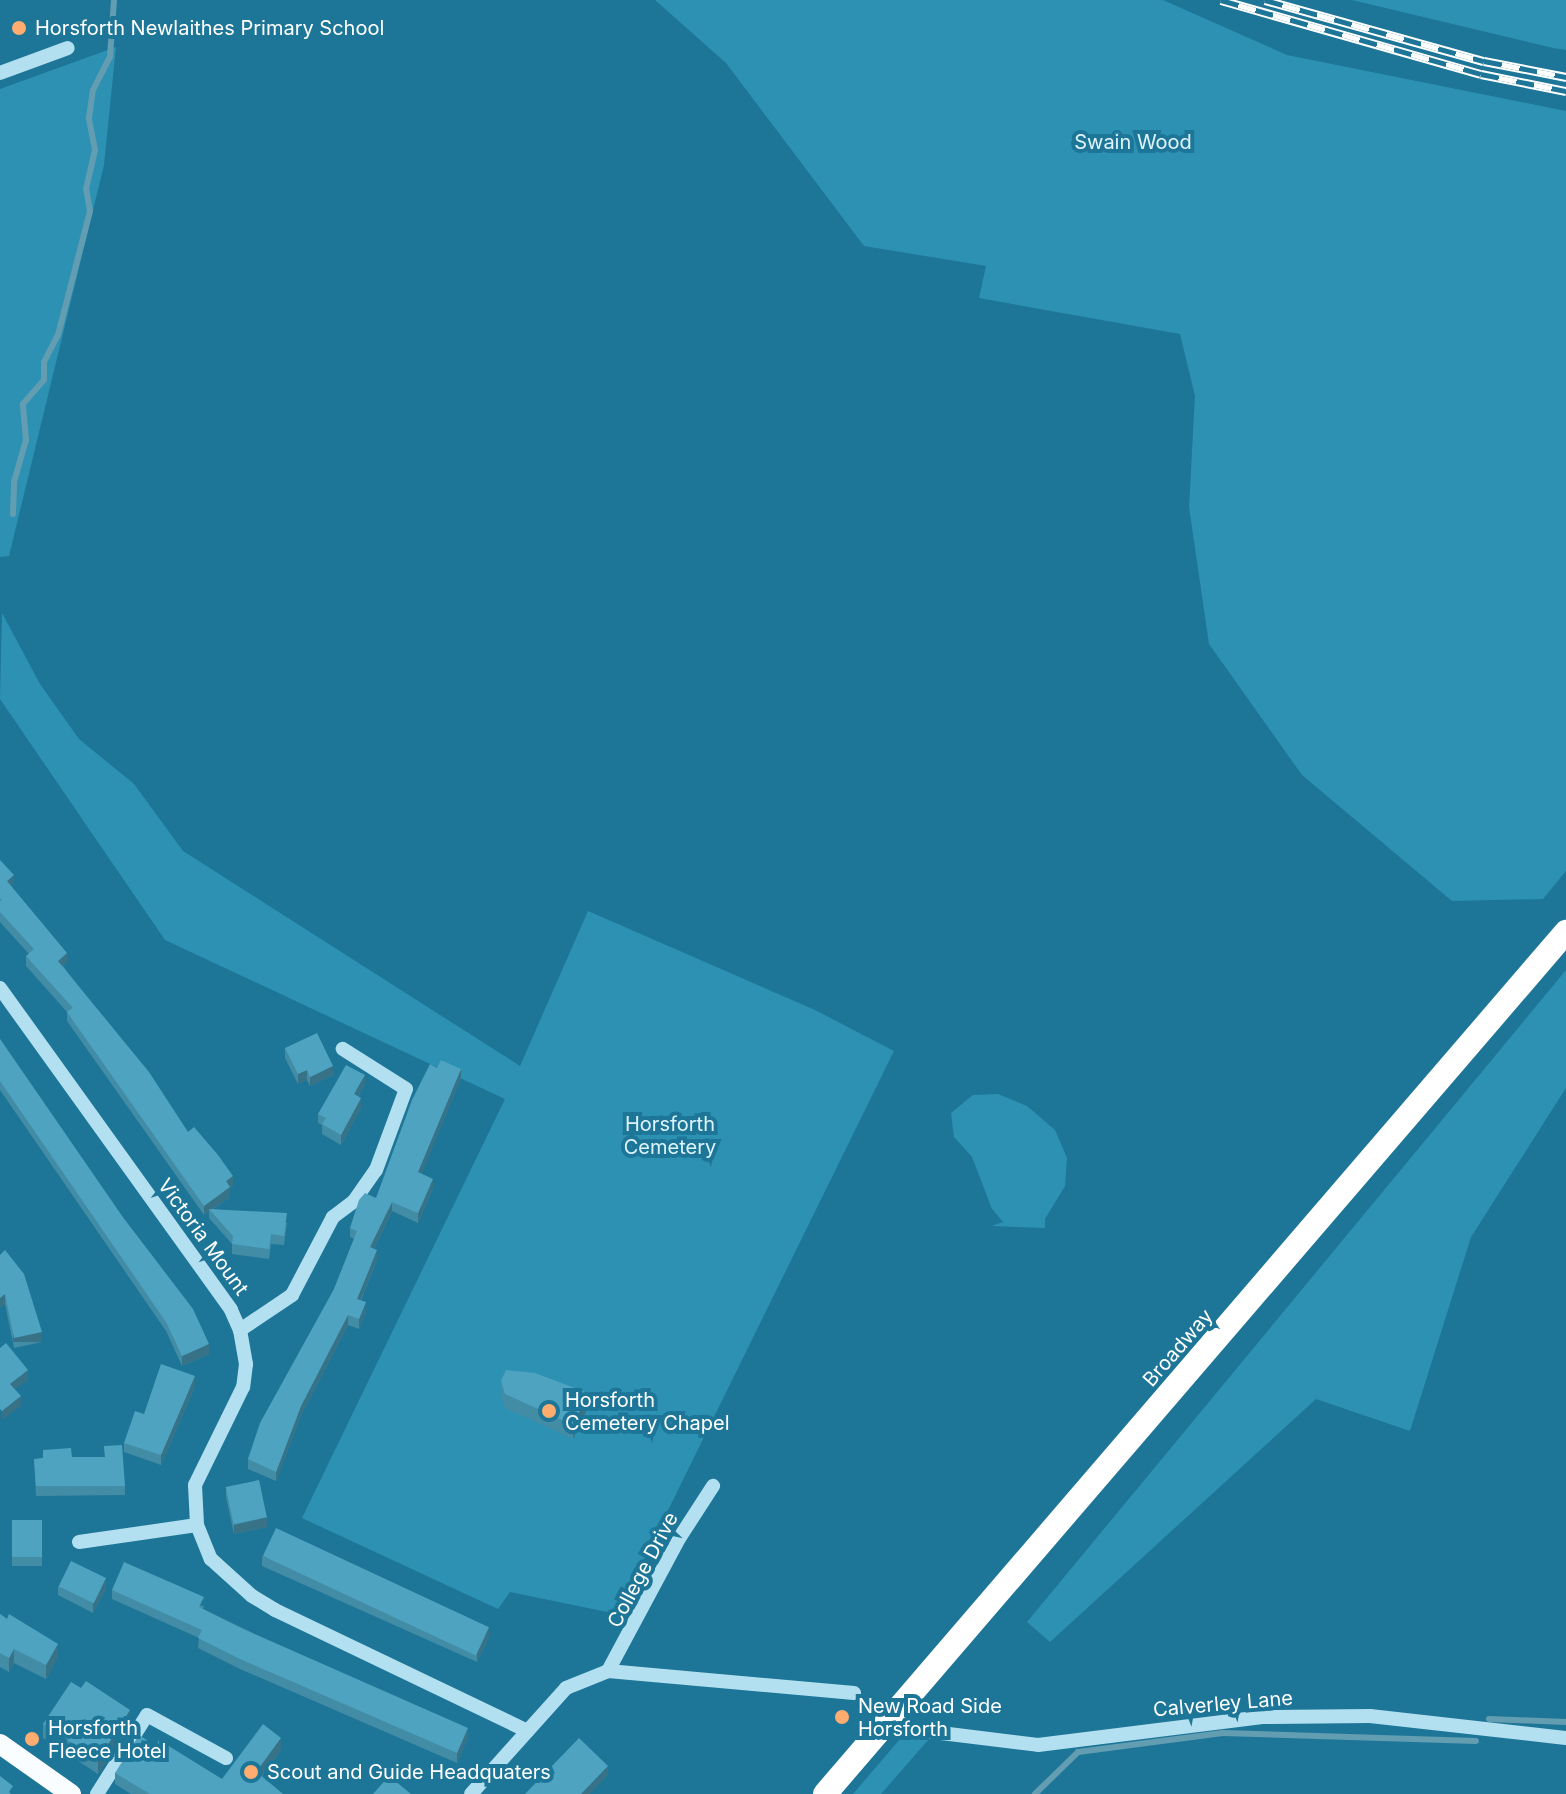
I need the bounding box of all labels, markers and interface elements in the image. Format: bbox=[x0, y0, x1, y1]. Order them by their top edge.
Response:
place label: Horsforth Newlaithes Primary School bbox=[35, 16, 384, 40]
marker: Horsforth Newlaithes Primary School bbox=[10, 19, 28, 37]
park label: Swain Wood bbox=[1074, 130, 1192, 154]
park label: Horsforth Cemetery bbox=[624, 1113, 716, 1160]
street label: Victoria Mount bbox=[153, 1174, 253, 1300]
street label: Broadway bbox=[1138, 1304, 1218, 1392]
place label: Horsforth Cemetery Chapel bbox=[565, 1388, 730, 1435]
marker: Horsforth Cemetery Chapel bbox=[540, 1402, 558, 1420]
street label: College Drive bbox=[603, 1508, 683, 1632]
street label: Calverley Lane bbox=[1152, 1686, 1294, 1722]
place label: New Road Side Horsforth bbox=[858, 1694, 1002, 1741]
marker: New Road Side Horsforth bbox=[833, 1708, 851, 1726]
place label: Horsforth Fleece Hotel bbox=[48, 1716, 166, 1763]
marker: Horsforth Fleece Hotel bbox=[23, 1730, 41, 1748]
place label: Scout and Guide Headquaters bbox=[267, 1760, 551, 1784]
marker: Scout and Guide Headquaters bbox=[242, 1763, 260, 1781]

